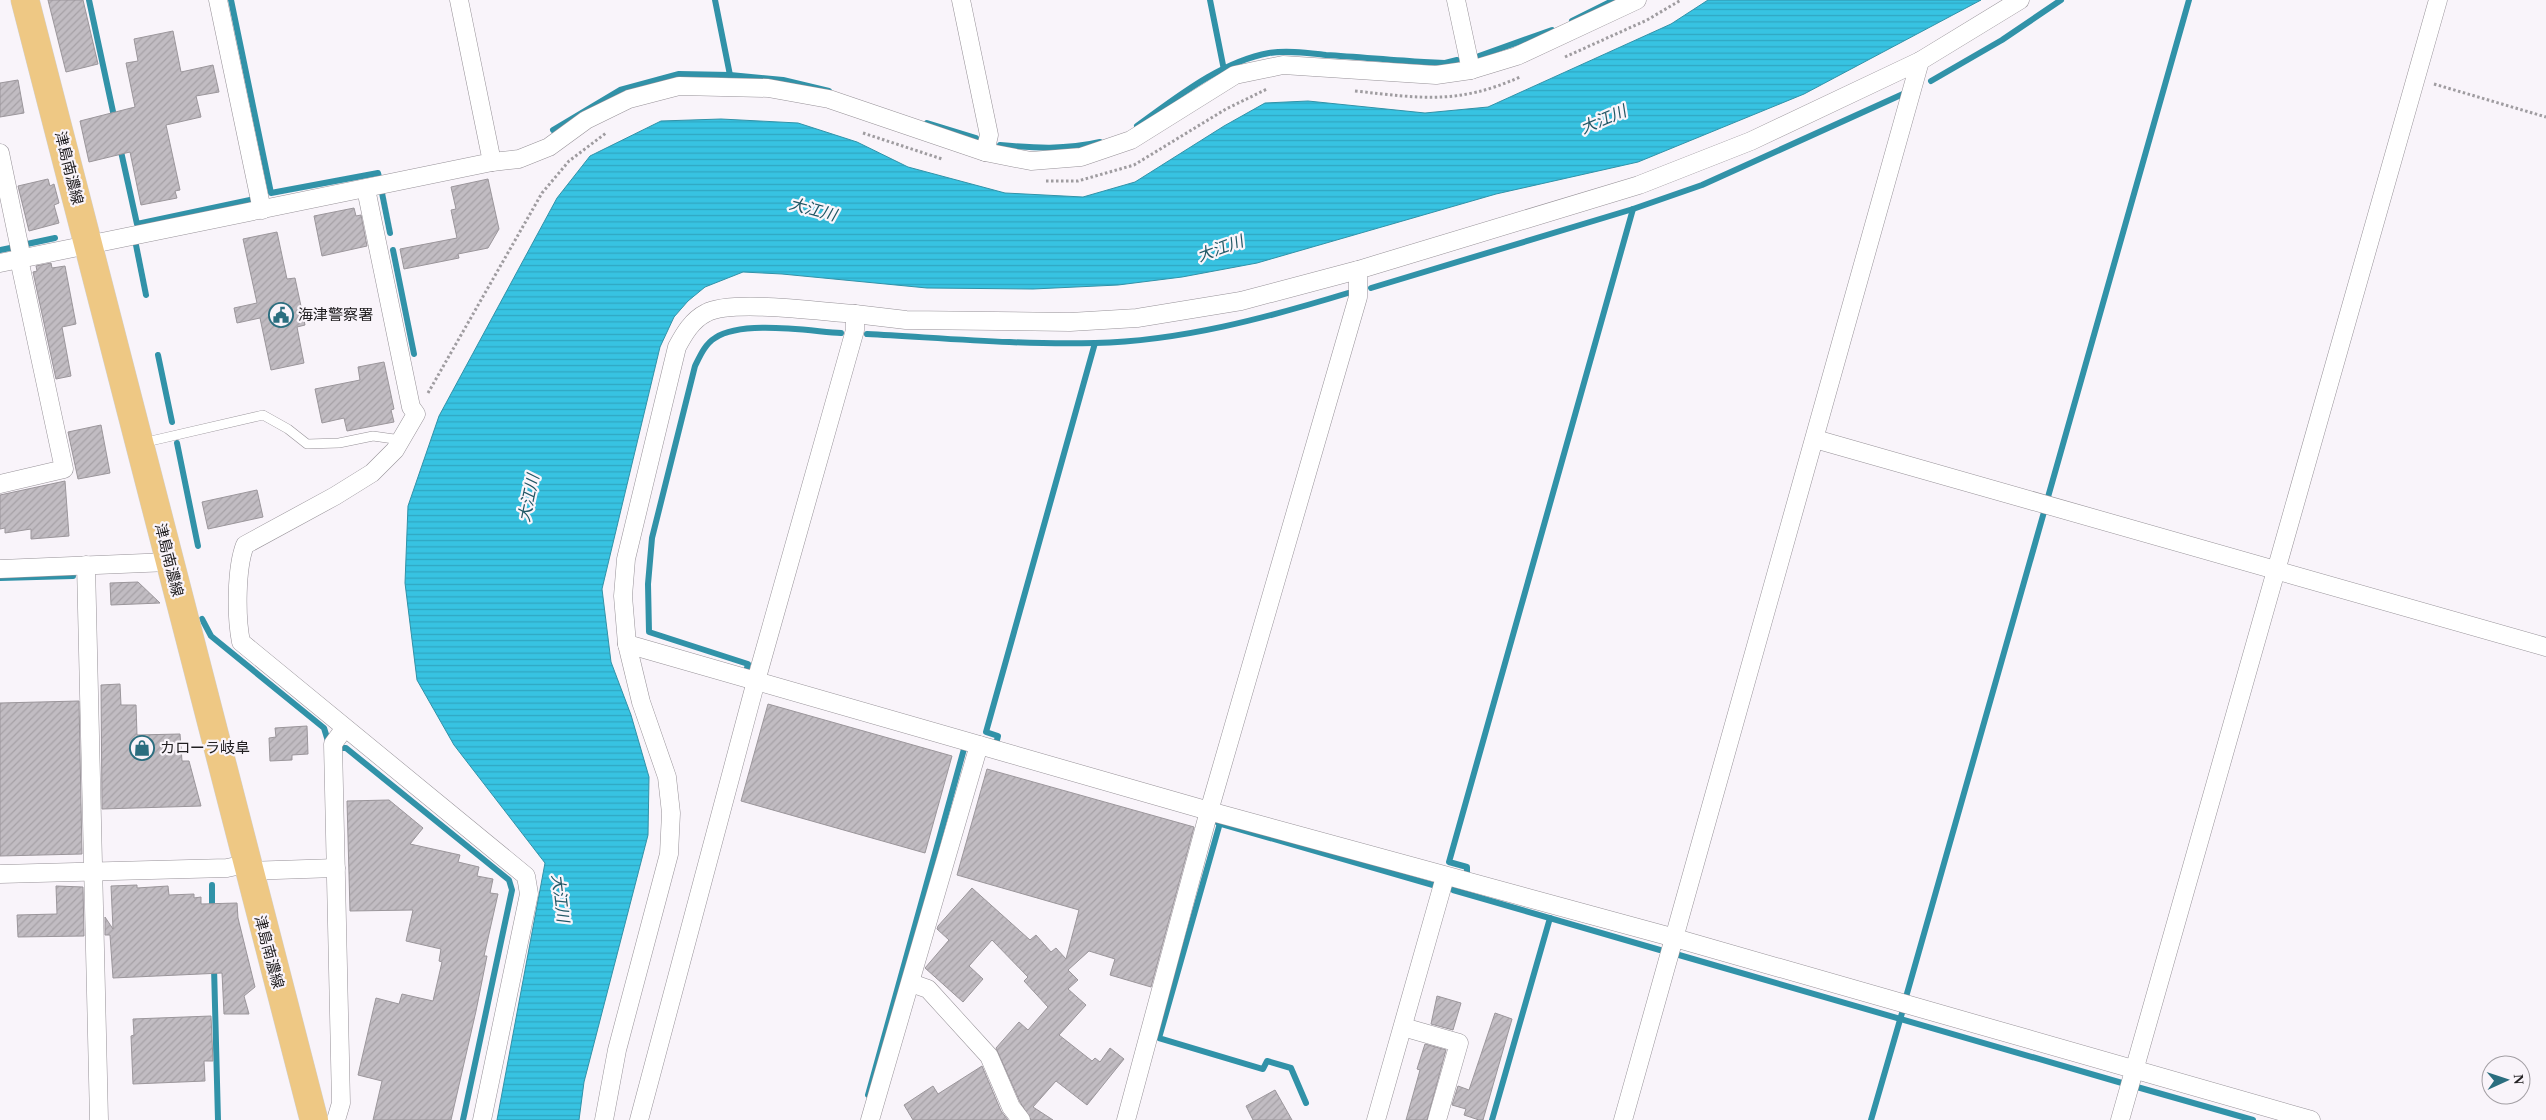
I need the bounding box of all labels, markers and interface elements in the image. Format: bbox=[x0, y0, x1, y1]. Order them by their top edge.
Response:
water label: 大江川 bbox=[1578, 101, 1630, 137]
street label: 津島南濃線 bbox=[52, 130, 86, 206]
water label: 大江川 bbox=[787, 195, 840, 224]
water label: 大江川 bbox=[1195, 232, 1248, 265]
public building icon: 海津警察署 bbox=[268, 302, 294, 328]
place label: 海津警察署 bbox=[298, 307, 373, 323]
water label: 大江川 bbox=[515, 471, 542, 523]
street label: 津島南濃線 bbox=[152, 522, 186, 598]
shop icon: カローラ岐阜 bbox=[129, 735, 155, 761]
place label: カローラ岐阜 bbox=[160, 740, 250, 756]
water label: 大江川 bbox=[549, 873, 572, 925]
street label: 津島南濃線 bbox=[252, 914, 286, 990]
north arrow bbox=[2481, 1055, 2531, 1105]
text: N bbox=[2511, 1074, 2526, 1085]

